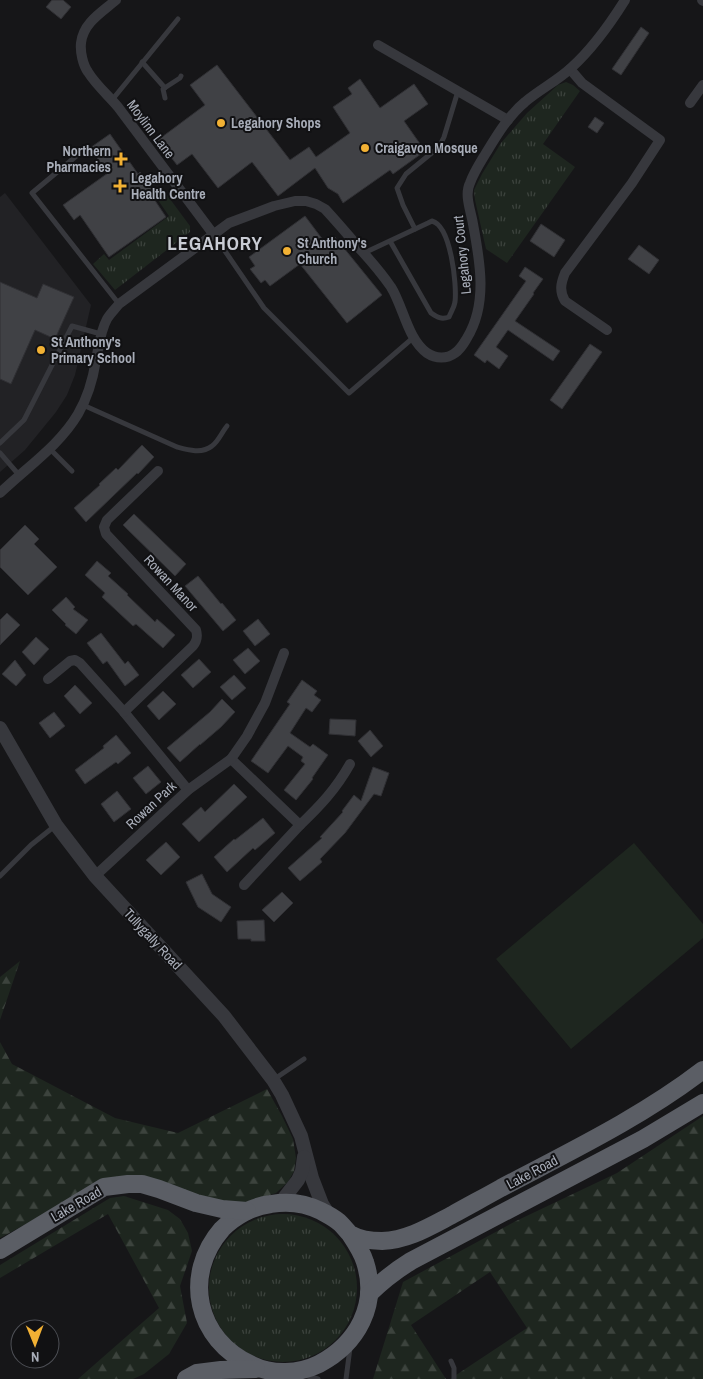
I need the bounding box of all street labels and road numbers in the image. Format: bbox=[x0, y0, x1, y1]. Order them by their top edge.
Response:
street label: Moylinn Lane bbox=[123, 96, 179, 162]
street label: Legahory Court bbox=[449, 215, 475, 295]
street label: Rowan Manor bbox=[140, 551, 202, 615]
street label: Rowan Park bbox=[122, 777, 180, 833]
street label: Tullygally Road bbox=[120, 905, 186, 973]
street label: Lake Road bbox=[503, 1151, 561, 1193]
street label: Lake Road bbox=[47, 1182, 105, 1226]

